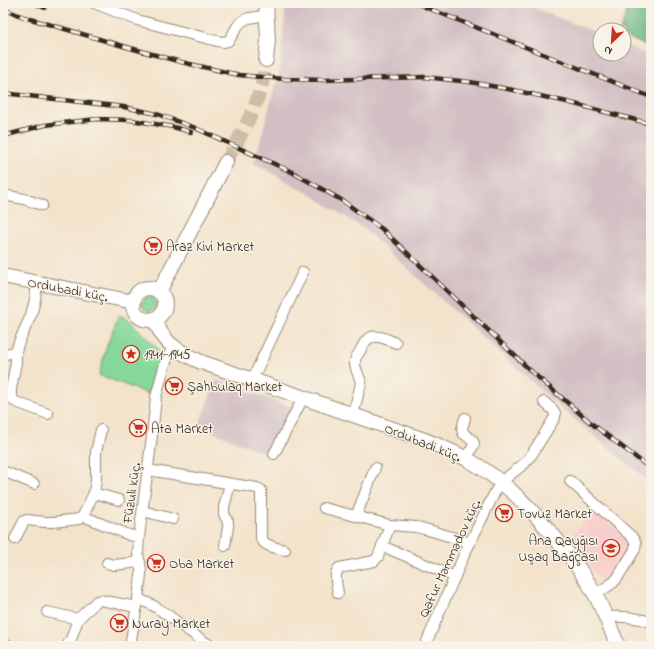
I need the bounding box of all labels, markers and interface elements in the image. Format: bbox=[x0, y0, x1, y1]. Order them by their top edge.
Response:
north arrow bbox=[592, 22, 632, 62]
text: N bbox=[601, 41, 615, 59]
supermarket icon: Araz Kivi Market bbox=[143, 236, 163, 256]
place label: Araz Kivi Market bbox=[166, 237, 254, 258]
street label: Ordubadi küç. bbox=[26, 272, 110, 309]
place icon: 1941-1945 bbox=[121, 344, 141, 364]
place label: 1941-1945 bbox=[144, 345, 191, 366]
supermarket icon: Şahbulaq Market bbox=[164, 376, 184, 396]
place label: Şahbulaq Market bbox=[187, 377, 283, 398]
supermarket icon: Ata Market bbox=[128, 418, 148, 438]
street label: Ordubadi küç. bbox=[381, 418, 464, 468]
place label: Ata Market bbox=[151, 419, 213, 440]
street label: Füzuli küç. bbox=[118, 461, 147, 526]
street label: Qafur Məmmədov küç. bbox=[414, 496, 487, 621]
supermarket icon: Tovuz Market bbox=[494, 503, 514, 523]
place label: Tovuz Market bbox=[517, 504, 592, 525]
place label: Ana Qayğısı Uşaq Bağçası bbox=[518, 531, 598, 569]
school or university icon: Ana Qayğısı Uşaq Bağçası bbox=[601, 538, 621, 558]
supermarket icon: Oba Market bbox=[146, 553, 166, 573]
place label: Oba Market bbox=[169, 554, 234, 575]
supermarket icon: Nuray Market bbox=[109, 613, 129, 633]
place label: Nuray Market bbox=[132, 614, 210, 636]

